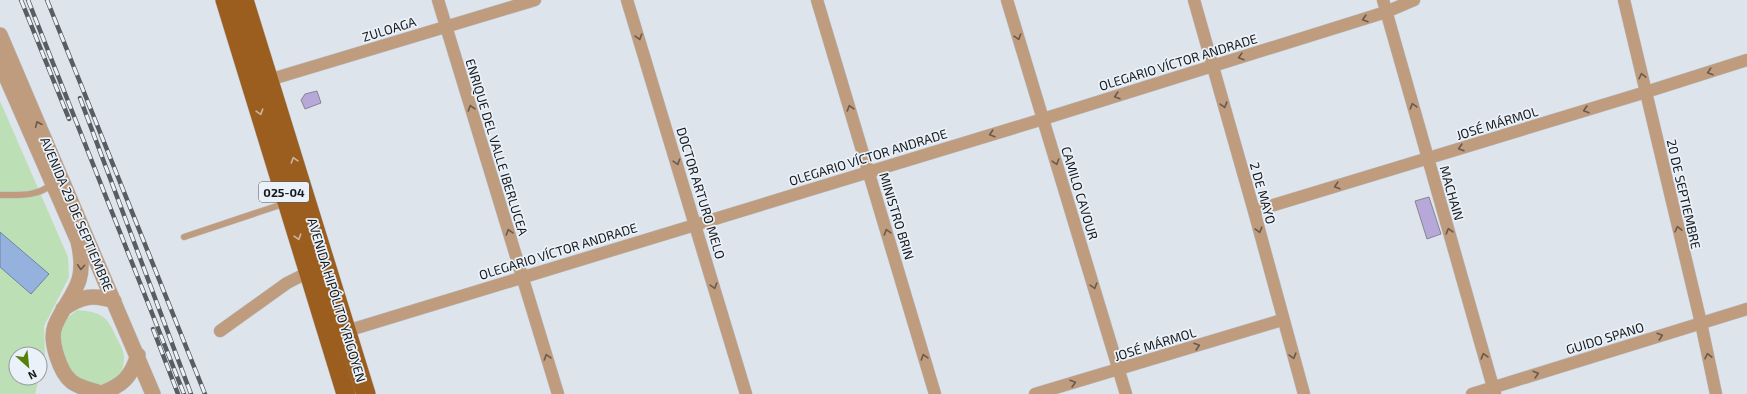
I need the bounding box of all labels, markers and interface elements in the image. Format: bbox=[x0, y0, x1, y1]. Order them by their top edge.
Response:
street label: ZULOAGA bbox=[360, 13, 418, 45]
one-way arrow bbox=[1362, 14, 1369, 23]
street label: OLEGARIO VÍCTOR ANDRADE bbox=[1097, 29, 1259, 94]
one-way arrow bbox=[634, 34, 643, 41]
one-way arrow bbox=[1013, 34, 1022, 41]
one-way arrow bbox=[1237, 52, 1244, 61]
street label: ENRIQUE DEL VALLE IBERLUCEA bbox=[462, 57, 532, 237]
one-way arrow bbox=[1707, 67, 1714, 76]
one-way arrow bbox=[1638, 72, 1646, 79]
one-way arrow bbox=[1113, 91, 1120, 100]
one-way arrow bbox=[1219, 101, 1228, 108]
street label: JOSÉ MÁRMOL bbox=[1454, 102, 1540, 143]
one-way arrow bbox=[1409, 103, 1418, 110]
one-way arrow bbox=[846, 104, 855, 111]
one-way arrow bbox=[467, 105, 476, 112]
one-way arrow bbox=[1582, 105, 1589, 114]
one-way arrow bbox=[255, 109, 264, 116]
one-way arrow bbox=[35, 120, 43, 128]
street label: OLEGARIO VÍCTOR ANDRADE bbox=[787, 124, 949, 189]
street label: DOCTOR ARTURO MELO bbox=[673, 125, 729, 261]
one-way arrow bbox=[989, 129, 996, 138]
street label: AVENIDA 29 DE SEPTIEMBRE bbox=[37, 134, 117, 294]
street label: 20 DE SEPTIEMBRE bbox=[1664, 138, 1704, 250]
one-way arrow bbox=[1458, 143, 1465, 152]
street label: CAMILO CAVOUR bbox=[1058, 144, 1102, 242]
one-way arrow bbox=[290, 157, 299, 164]
one-way arrow bbox=[672, 158, 681, 165]
one-way arrow bbox=[1051, 158, 1060, 165]
street label: 2 DE MAYO bbox=[1247, 160, 1279, 226]
street label: MACHAIN bbox=[1437, 164, 1467, 222]
street label: MINISTRO BRIN bbox=[876, 170, 918, 262]
one-way arrow bbox=[1334, 181, 1341, 190]
road number: 025-04 bbox=[259, 182, 309, 202]
street label: AVENIDA HIPÓLITO YRIGOYEN bbox=[304, 216, 371, 384]
street label: OLEGARIO VÍCTOR ANDRADE bbox=[477, 218, 639, 283]
one-way arrow bbox=[1254, 226, 1263, 233]
one-way arrow bbox=[1675, 226, 1683, 232]
one-way arrow bbox=[1445, 228, 1454, 235]
one-way arrow bbox=[505, 229, 514, 236]
one-way arrow bbox=[883, 229, 892, 236]
one-way arrow bbox=[293, 233, 302, 240]
one-way arrow bbox=[76, 264, 85, 270]
one-way arrow bbox=[709, 282, 718, 289]
one-way arrow bbox=[1089, 282, 1097, 289]
street label: GUIDO SPANO bbox=[1564, 319, 1646, 357]
street label: JOSÉ MÁRMOL bbox=[1112, 323, 1198, 364]
one-way arrow bbox=[1656, 332, 1663, 341]
one-way arrow bbox=[1194, 342, 1201, 351]
north arrow bbox=[8, 346, 48, 386]
one-way arrow bbox=[1288, 352, 1296, 359]
one-way arrow bbox=[543, 353, 551, 360]
one-way arrow bbox=[920, 353, 929, 360]
one-way arrow bbox=[1480, 353, 1489, 360]
one-way arrow bbox=[1704, 353, 1712, 359]
text: N bbox=[26, 368, 39, 383]
one-way arrow bbox=[1532, 370, 1539, 379]
one-way arrow bbox=[1069, 379, 1076, 388]

